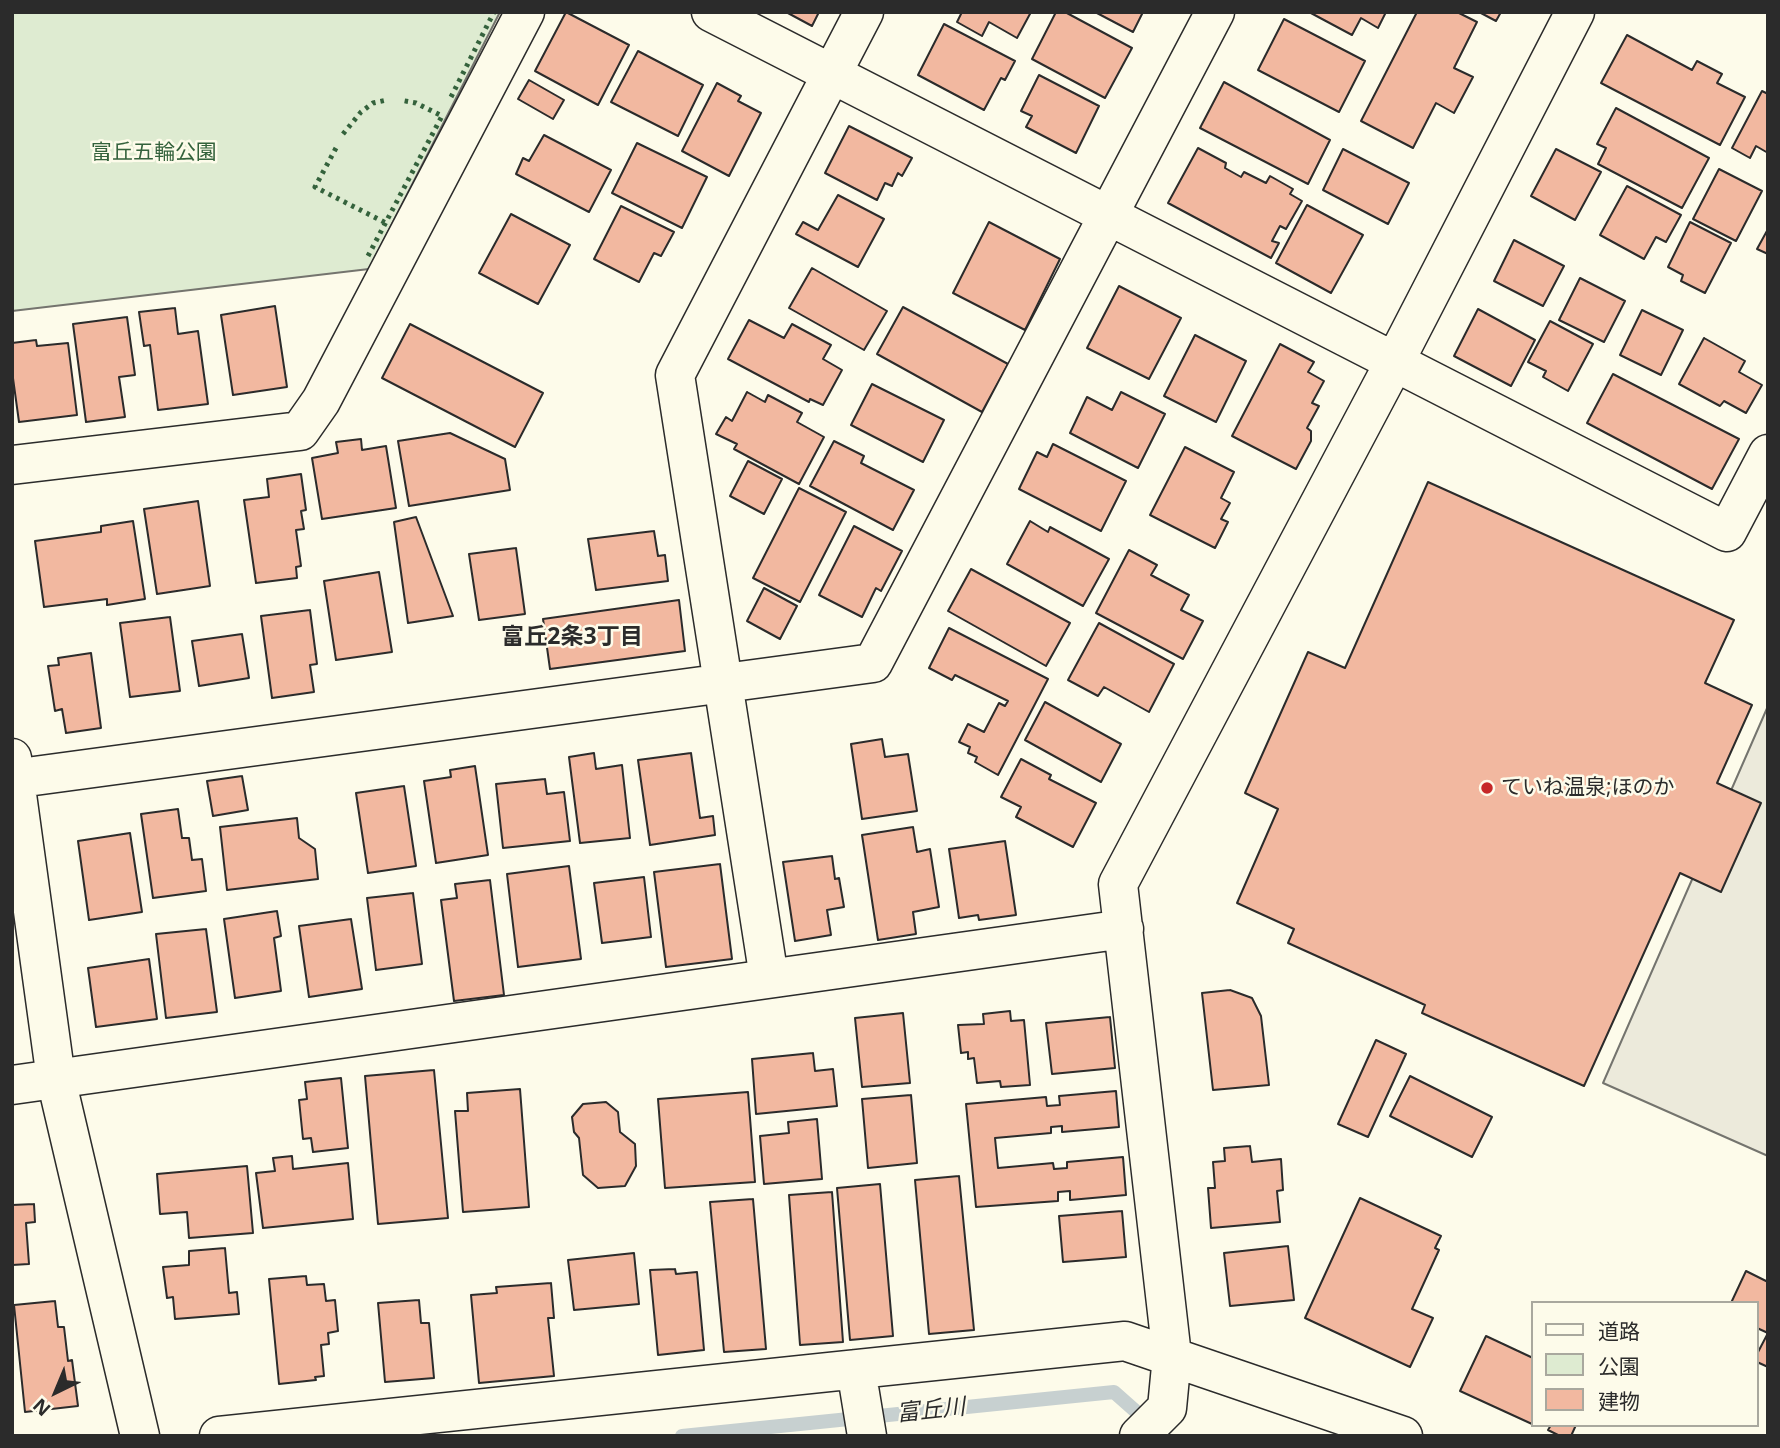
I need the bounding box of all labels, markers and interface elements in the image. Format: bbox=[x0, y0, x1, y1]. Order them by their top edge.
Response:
park label: 富丘五輪公園 bbox=[91, 140, 217, 166]
district label: 富丘2条3丁目 bbox=[501, 623, 643, 651]
place label: ていね温泉;ほのか bbox=[1501, 775, 1675, 801]
marker: ていね温泉;ほのか bbox=[1479, 780, 1495, 796]
legend bbox=[1532, 1301, 1759, 1427]
text: 道路 bbox=[1598, 1317, 1640, 1345]
text: 公園 bbox=[1598, 1352, 1640, 1380]
north arrow bbox=[21, 1357, 91, 1427]
text: 建物 bbox=[1598, 1387, 1640, 1415]
text: N bbox=[27, 1393, 56, 1422]
water label: 富丘川 bbox=[895, 1394, 967, 1428]

